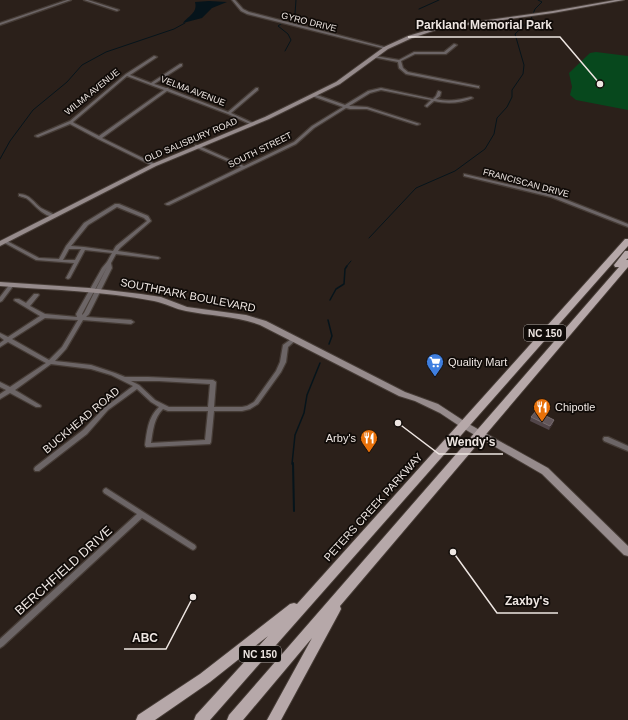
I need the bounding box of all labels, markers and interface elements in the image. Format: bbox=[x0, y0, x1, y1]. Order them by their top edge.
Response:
street label: GYRO DRIVE bbox=[280, 10, 338, 34]
callout: Parkland Memorial Park bbox=[408, 13, 560, 37]
text: Parkland Memorial Park bbox=[416, 18, 552, 32]
street label: WILMA AVENUE bbox=[63, 67, 121, 117]
street label: VELMA AVENUE bbox=[159, 74, 227, 108]
street label: OLD SALISBURY ROAD bbox=[143, 116, 239, 164]
street label: SOUTH STREET bbox=[227, 130, 294, 170]
street label: FRANCISCAN DRIVE bbox=[482, 167, 570, 199]
street label: SOUTHPARK BOULEVARD bbox=[119, 276, 257, 314]
road number: NC 150 bbox=[524, 325, 566, 341]
supermarket icon: Quality Mart bbox=[425, 352, 445, 377]
place label: Quality Mart bbox=[448, 356, 507, 368]
street label: BUCKHEAD ROAD bbox=[40, 385, 122, 455]
restaurant icon: Chipotle bbox=[532, 397, 552, 422]
place label: Chipotle bbox=[555, 401, 595, 413]
restaurant icon: Arby's bbox=[359, 428, 379, 453]
callout: Wendy's bbox=[439, 430, 503, 454]
place label: Arby's bbox=[326, 432, 356, 444]
text: Wendy's bbox=[447, 435, 496, 449]
street label: PETERS CREEK PARKWAY bbox=[321, 450, 425, 563]
street label: BERCHFIELD DRIVE bbox=[12, 523, 115, 618]
callout: Zaxby's bbox=[497, 589, 558, 613]
text: Zaxby's bbox=[505, 594, 549, 608]
callout: ABC bbox=[124, 625, 166, 649]
text: ABC bbox=[132, 631, 158, 645]
road number: NC 150 bbox=[239, 646, 281, 662]

